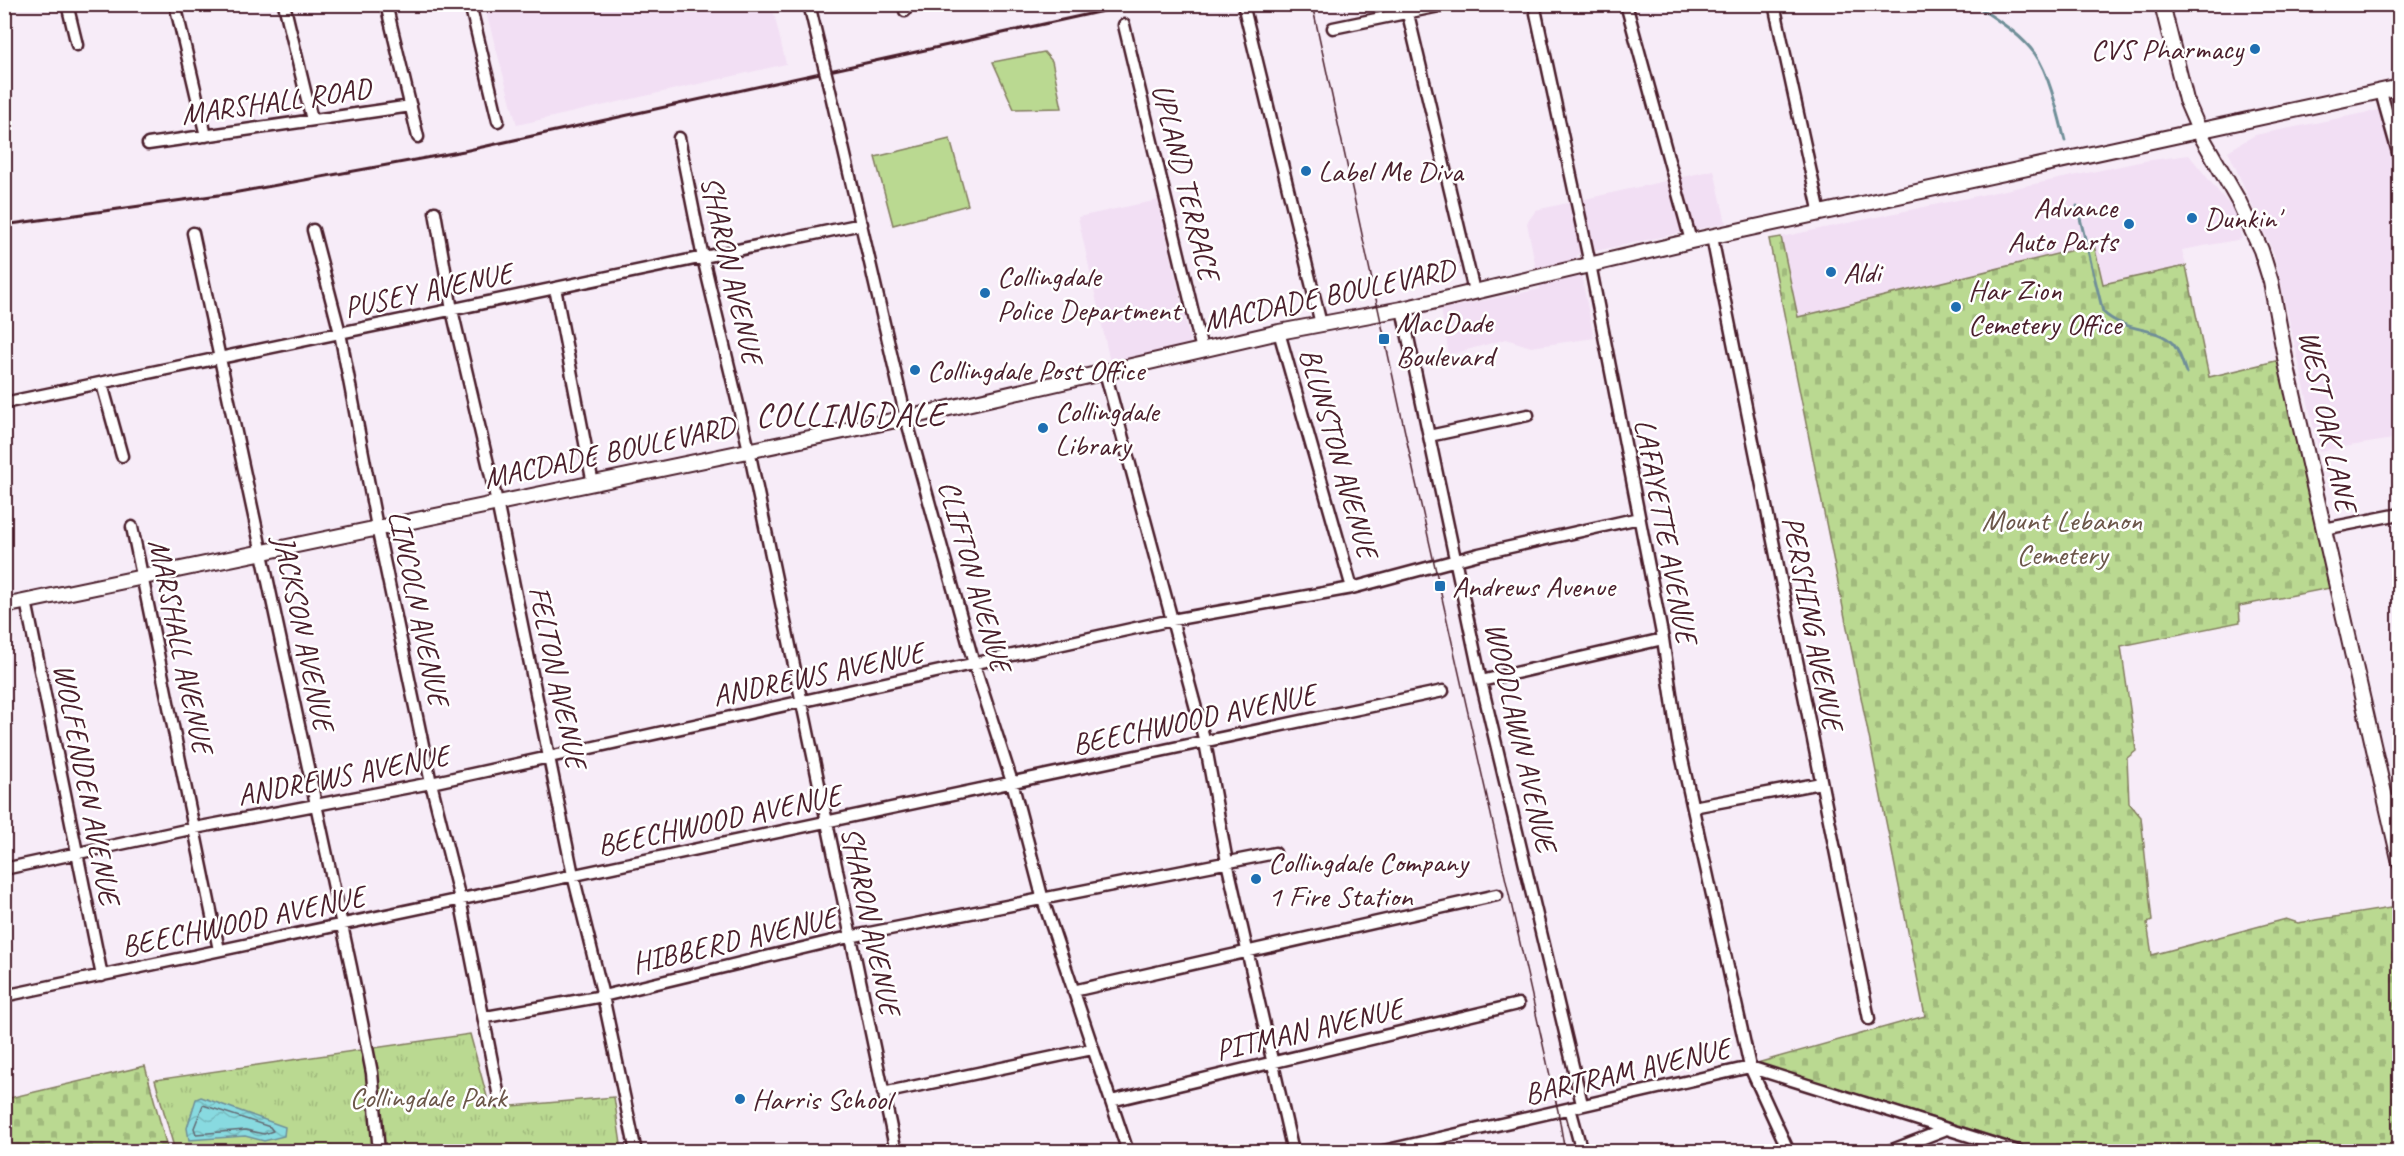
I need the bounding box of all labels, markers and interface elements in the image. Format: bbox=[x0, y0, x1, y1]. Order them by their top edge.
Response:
place label: CVS Pharmacy bbox=[2091, 30, 2245, 68]
marker: CVS Pharmacy bbox=[2248, 42, 2262, 56]
street label: MARSHALL ROAD bbox=[179, 69, 376, 133]
street label: UPLAND TERRACE bbox=[1143, 80, 1230, 287]
place label: Label Me Diva bbox=[1318, 152, 1465, 190]
marker: Label Me Diva bbox=[1299, 164, 1313, 178]
street label: SHARON AVENUE bbox=[692, 173, 773, 371]
place label: Advance Auto Parts bbox=[2007, 188, 2120, 260]
place label: Dunkin' bbox=[2204, 199, 2285, 237]
marker: Dunkin' bbox=[2185, 211, 2199, 225]
marker: Advance Auto Parts bbox=[2122, 217, 2136, 231]
street label: MACDADE BOULEVARD bbox=[1200, 249, 1460, 340]
street label: PUSEY AVENUE bbox=[341, 253, 519, 326]
place label: Aldi bbox=[1843, 253, 1884, 291]
place label: Collingdale Police Department bbox=[997, 257, 1183, 329]
marker: Aldi bbox=[1824, 265, 1838, 279]
place label: Har Zion Cemetery Office bbox=[1968, 271, 2123, 343]
marker: Collingdale Police Department bbox=[978, 286, 992, 300]
marker: Har Zion Cemetery Office bbox=[1949, 300, 1963, 314]
place label: MacDade Boulevard bbox=[1396, 303, 1498, 375]
street label: WEST OAK LANE bbox=[2290, 327, 2366, 518]
marker: MacDade Boulevard bbox=[1377, 332, 1391, 346]
street label: BLUNSTON AVENUE bbox=[1291, 344, 1388, 566]
place label: Collingdale Post Office bbox=[927, 351, 1147, 389]
marker: Collingdale Post Office bbox=[908, 363, 922, 377]
place label: Collingdale Library bbox=[1055, 392, 1161, 464]
district label: COLLINGDALE bbox=[756, 394, 949, 436]
street label: MACDADE BOULEVARD bbox=[480, 406, 740, 497]
street label: LAFAYETTE AVENUE bbox=[1626, 416, 1707, 650]
marker: Collingdale Library bbox=[1036, 421, 1050, 435]
street label: CLIFTON AVENUE bbox=[930, 476, 1021, 679]
park label: Mount Lebanon Cemetery bbox=[1982, 501, 2143, 573]
street label: LINCOLN AVENUE bbox=[380, 507, 459, 712]
street label: PERSHING AVENUE bbox=[1774, 513, 1853, 736]
street label: JACKSON AVENUE bbox=[264, 530, 344, 737]
street label: MARSHALL AVENUE bbox=[140, 535, 223, 760]
place label: Andrews Avenue bbox=[1452, 567, 1617, 605]
marker: Andrews Avenue bbox=[1433, 579, 1447, 593]
street label: FELTON AVENUE bbox=[520, 582, 597, 775]
street label: WOODLAWN AVENUE bbox=[1476, 619, 1567, 859]
street label: ANDREWS AVENUE bbox=[709, 632, 931, 715]
street label: WOLFENDEN AVENUE bbox=[45, 660, 130, 912]
street label: BEECHWOOD AVENUE bbox=[1069, 674, 1323, 763]
street label: ANDREWS AVENUE bbox=[234, 735, 456, 814]
street label: BEECHWOOD AVENUE bbox=[594, 775, 848, 864]
street label: SHARON AVENUE bbox=[833, 824, 910, 1022]
place label: Collingdale Company 1 Fire Station bbox=[1268, 843, 1471, 915]
marker: Collingdale Company 1 Fire Station bbox=[1249, 872, 1263, 886]
street label: BEECHWOOD AVENUE bbox=[118, 876, 372, 965]
street label: HIBBERD AVENUE bbox=[628, 897, 843, 982]
street label: PITMAN AVENUE bbox=[1212, 988, 1410, 1069]
street label: BARTRAM AVENUE bbox=[1520, 1028, 1737, 1113]
park label: Collingdale Park bbox=[349, 1078, 509, 1116]
place label: Harris School bbox=[752, 1080, 896, 1118]
marker: Harris School bbox=[733, 1092, 747, 1106]

